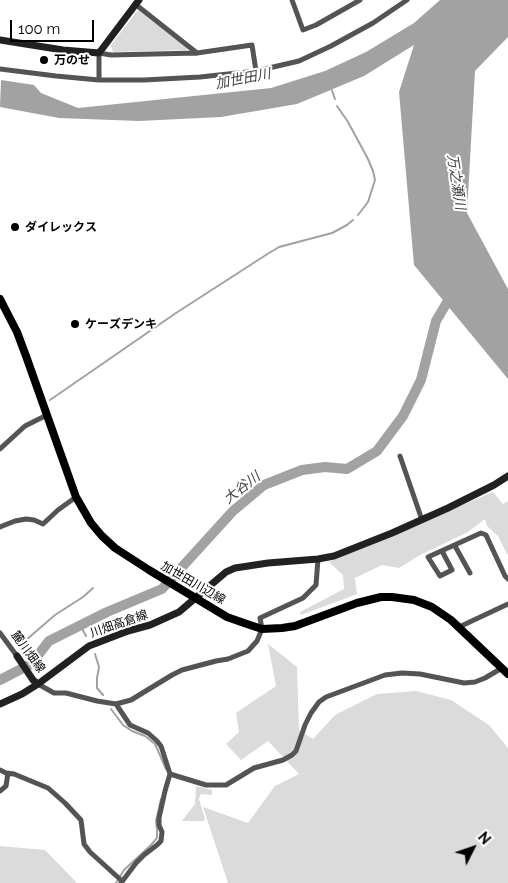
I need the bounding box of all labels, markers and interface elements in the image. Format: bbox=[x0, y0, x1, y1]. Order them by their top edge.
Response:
scale bar bbox=[12, 10, 96, 42]
text: 100 m bbox=[18, 20, 60, 38]
place label: 万のせ bbox=[54, 53, 90, 67]
marker: 万のせ bbox=[38, 54, 50, 66]
water label: 加世田川 bbox=[214, 65, 272, 93]
water label: 万之瀬川 bbox=[443, 153, 469, 211]
place label: ダイレックス bbox=[25, 220, 97, 234]
marker: ダイレックス bbox=[9, 221, 21, 233]
place label: ケーズデンキ bbox=[85, 317, 157, 331]
marker: ケーズデンキ bbox=[69, 318, 81, 330]
water label: 大谷川 bbox=[220, 468, 264, 508]
street label: 加世田川辺線 bbox=[158, 559, 228, 607]
street label: 川畑高倉線 bbox=[88, 607, 150, 641]
street label: 麓川畑線 bbox=[8, 628, 48, 676]
north arrow bbox=[448, 823, 498, 873]
text: N bbox=[475, 829, 494, 847]

